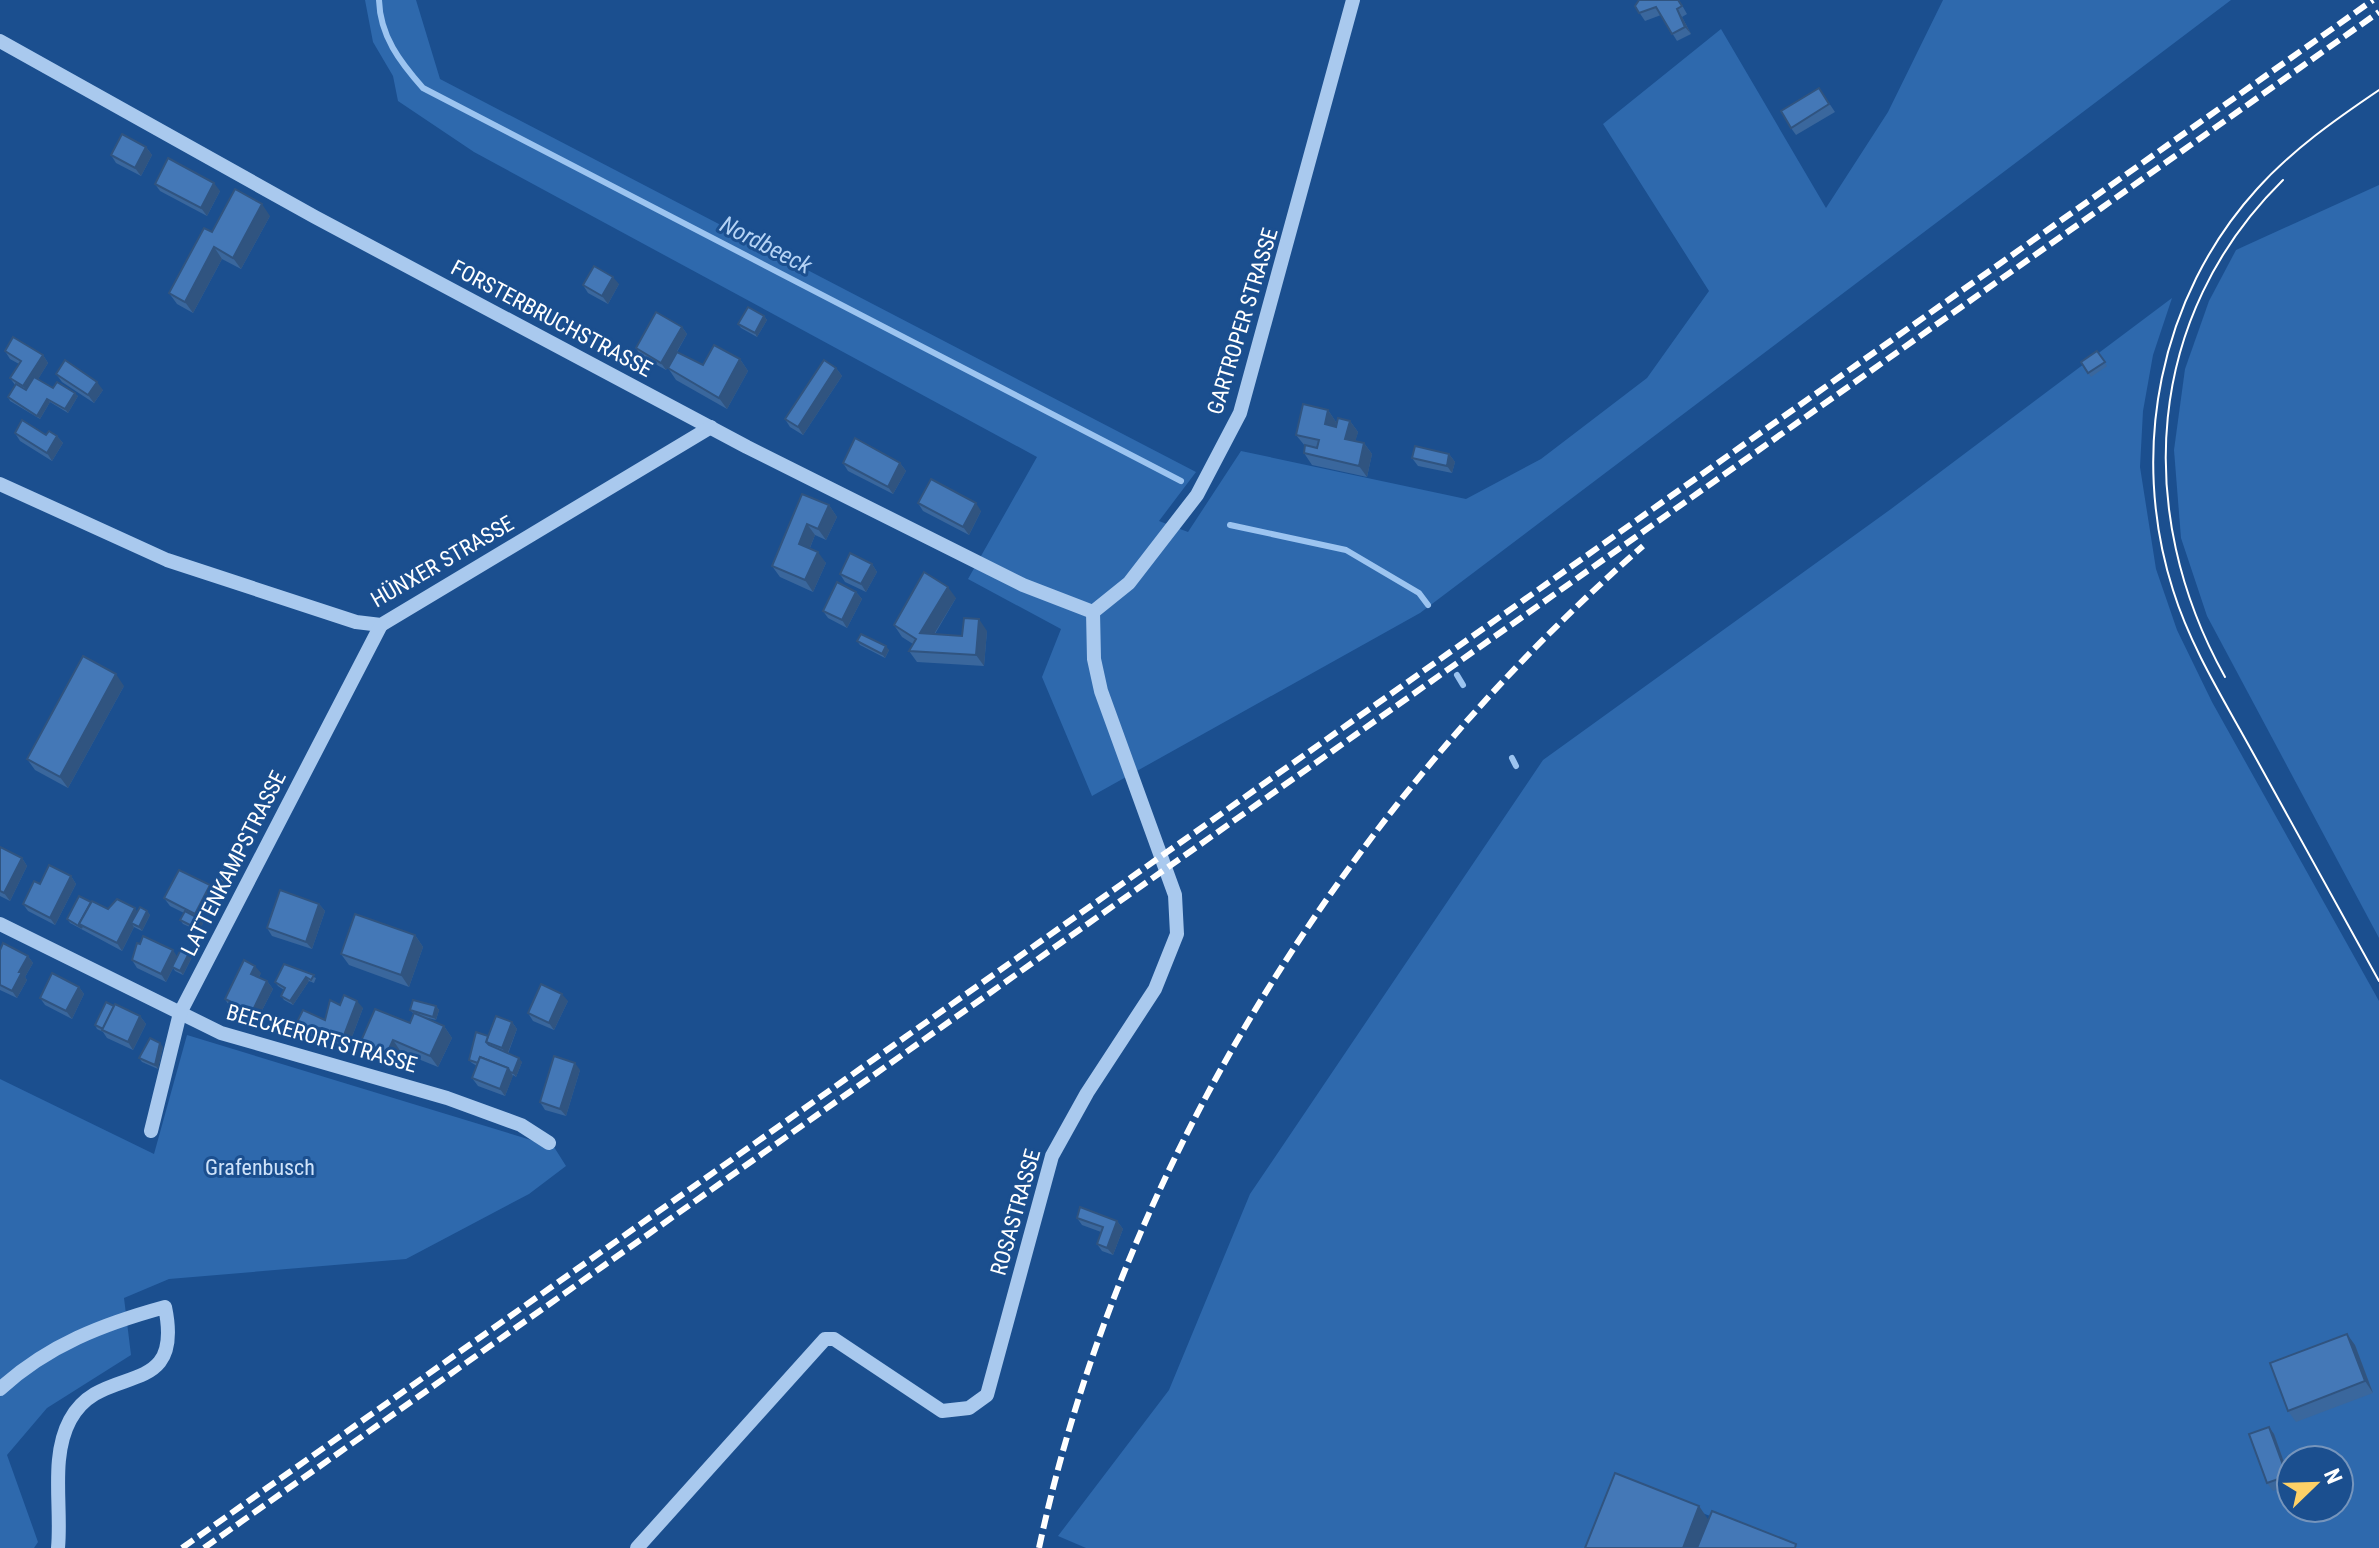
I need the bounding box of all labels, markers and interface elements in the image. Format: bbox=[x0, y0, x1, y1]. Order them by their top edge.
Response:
water label: Nordbeeck bbox=[715, 210, 817, 280]
street label: GARTROPER STRASSE bbox=[1202, 225, 1283, 417]
street label: FORSTERBRUCHSTRASSE bbox=[447, 255, 657, 382]
street label: HÜNXER STRASSE bbox=[366, 510, 518, 612]
street label: LATTENKAMPSTRASSE bbox=[176, 767, 291, 960]
street label: BEECKERORTSTRASSE bbox=[224, 999, 420, 1078]
street label: ROSASTRASSE bbox=[986, 1146, 1045, 1278]
park label: Grafenbusch bbox=[205, 1155, 315, 1180]
north arrow bbox=[2275, 1444, 2355, 1524]
text: N bbox=[2319, 1465, 2347, 1487]

